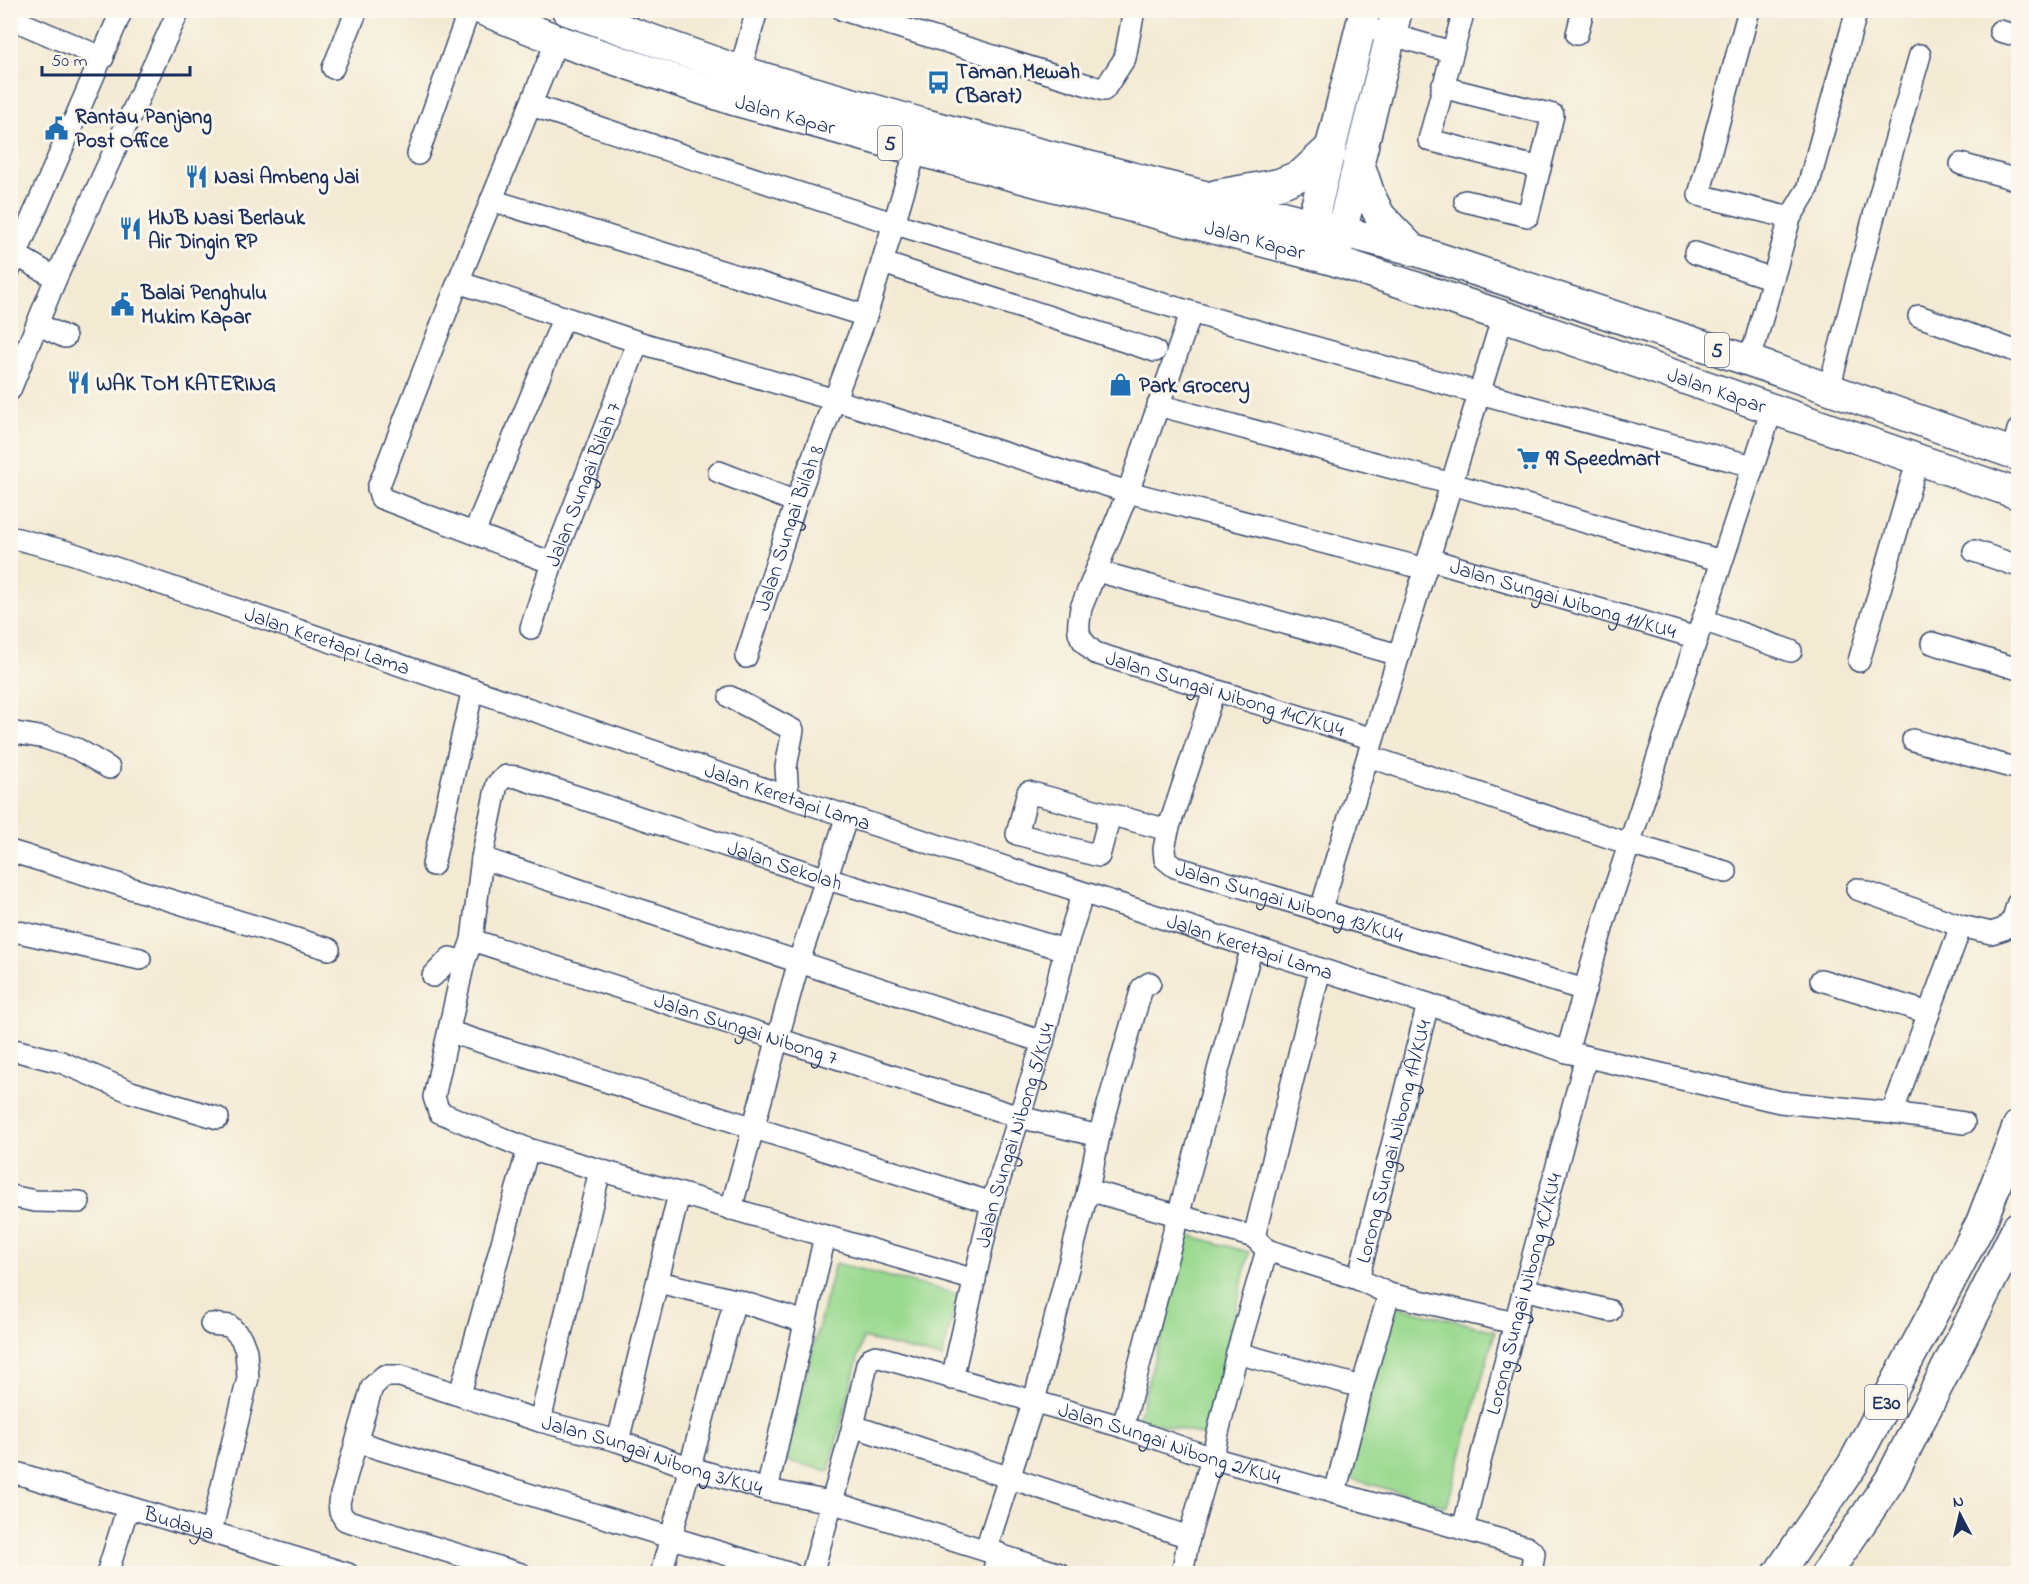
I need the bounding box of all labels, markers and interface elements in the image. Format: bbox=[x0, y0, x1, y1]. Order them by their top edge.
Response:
scale bar bbox=[42, 39, 190, 77]
text: 50 m bbox=[51, 49, 88, 75]
place label: Taman Mewah (Barat) bbox=[956, 58, 1080, 112]
bus stop icon: Taman Mewah (Barat) bbox=[925, 70, 951, 96]
street label: Jalan Kapar bbox=[731, 88, 839, 144]
place label: Rantau Panjang Post Office bbox=[75, 103, 212, 157]
public building icon: Rantau Panjang Post Office bbox=[44, 115, 70, 141]
road number: 5 bbox=[878, 126, 902, 160]
restaurant icon: Nasi Ambeng Jai bbox=[183, 163, 209, 189]
place label: Nasi Ambeng Jai bbox=[214, 163, 360, 195]
place label: HNB Nasi Berlauk Air Dingin RP bbox=[148, 204, 306, 260]
street label: Jalan Kapar bbox=[1201, 214, 1308, 269]
restaurant icon: HNB Nasi Berlauk Air Dingin RP bbox=[117, 216, 143, 242]
place label: Balai Penghulu Mukim Kapar bbox=[140, 279, 267, 333]
public building icon: Balai Penghulu Mukim Kapar bbox=[110, 291, 136, 317]
road number: 5 bbox=[1705, 333, 1729, 367]
street label: Jalan Kapar bbox=[1663, 361, 1770, 423]
restaurant icon: WAK TOM KATERING bbox=[65, 370, 91, 396]
place label: WAK TOM KATERING bbox=[96, 370, 276, 400]
shop icon: Park Grocery bbox=[1108, 372, 1134, 398]
place label: Park Grocery bbox=[1139, 372, 1250, 404]
street label: Jalan Sungai Bilah 7 bbox=[539, 398, 630, 571]
street label: Jalan Sungai Bilah 8 bbox=[749, 441, 833, 615]
supermarket icon: 99 Speedmart bbox=[1515, 445, 1541, 471]
place label: 99 Speedmart bbox=[1545, 445, 1662, 475]
street label: Jalan Sungai Nibong 11/KU4 bbox=[1446, 553, 1680, 648]
street label: Jalan Keretapi Lama bbox=[240, 600, 414, 684]
street label: Jalan Sungai Nibong 14C/KU4 bbox=[1101, 644, 1348, 746]
street label: Jalan Keretapi Lama bbox=[700, 757, 874, 840]
street label: Jalan Sekolah bbox=[723, 834, 845, 900]
street label: Jalan Sungai Nibong 13/KU4 bbox=[1171, 855, 1407, 952]
street label: Jalan Keretapi Lama bbox=[1162, 907, 1336, 989]
street label: Jalan Sungai Nibong 7 bbox=[650, 987, 841, 1074]
street label: Lorong Sungai Nibong 1A/KU4 bbox=[1350, 1017, 1440, 1267]
street label: Jalan Sungai Nibong 5/KU4 bbox=[969, 1020, 1064, 1251]
street label: Lorong Sungai Nibong 1C/KU4 bbox=[1479, 1170, 1571, 1418]
road number: E30 bbox=[1865, 1385, 1907, 1419]
street label: Jalan Sungai Nibong 2/KU4 bbox=[1054, 1396, 1284, 1494]
street label: Jalan Sungai Nibong 3/KU4 bbox=[538, 1409, 766, 1505]
north arrow bbox=[1930, 1485, 1990, 1545]
text: N bbox=[1952, 1490, 1965, 1515]
street label: Budaya bbox=[139, 1499, 218, 1549]

